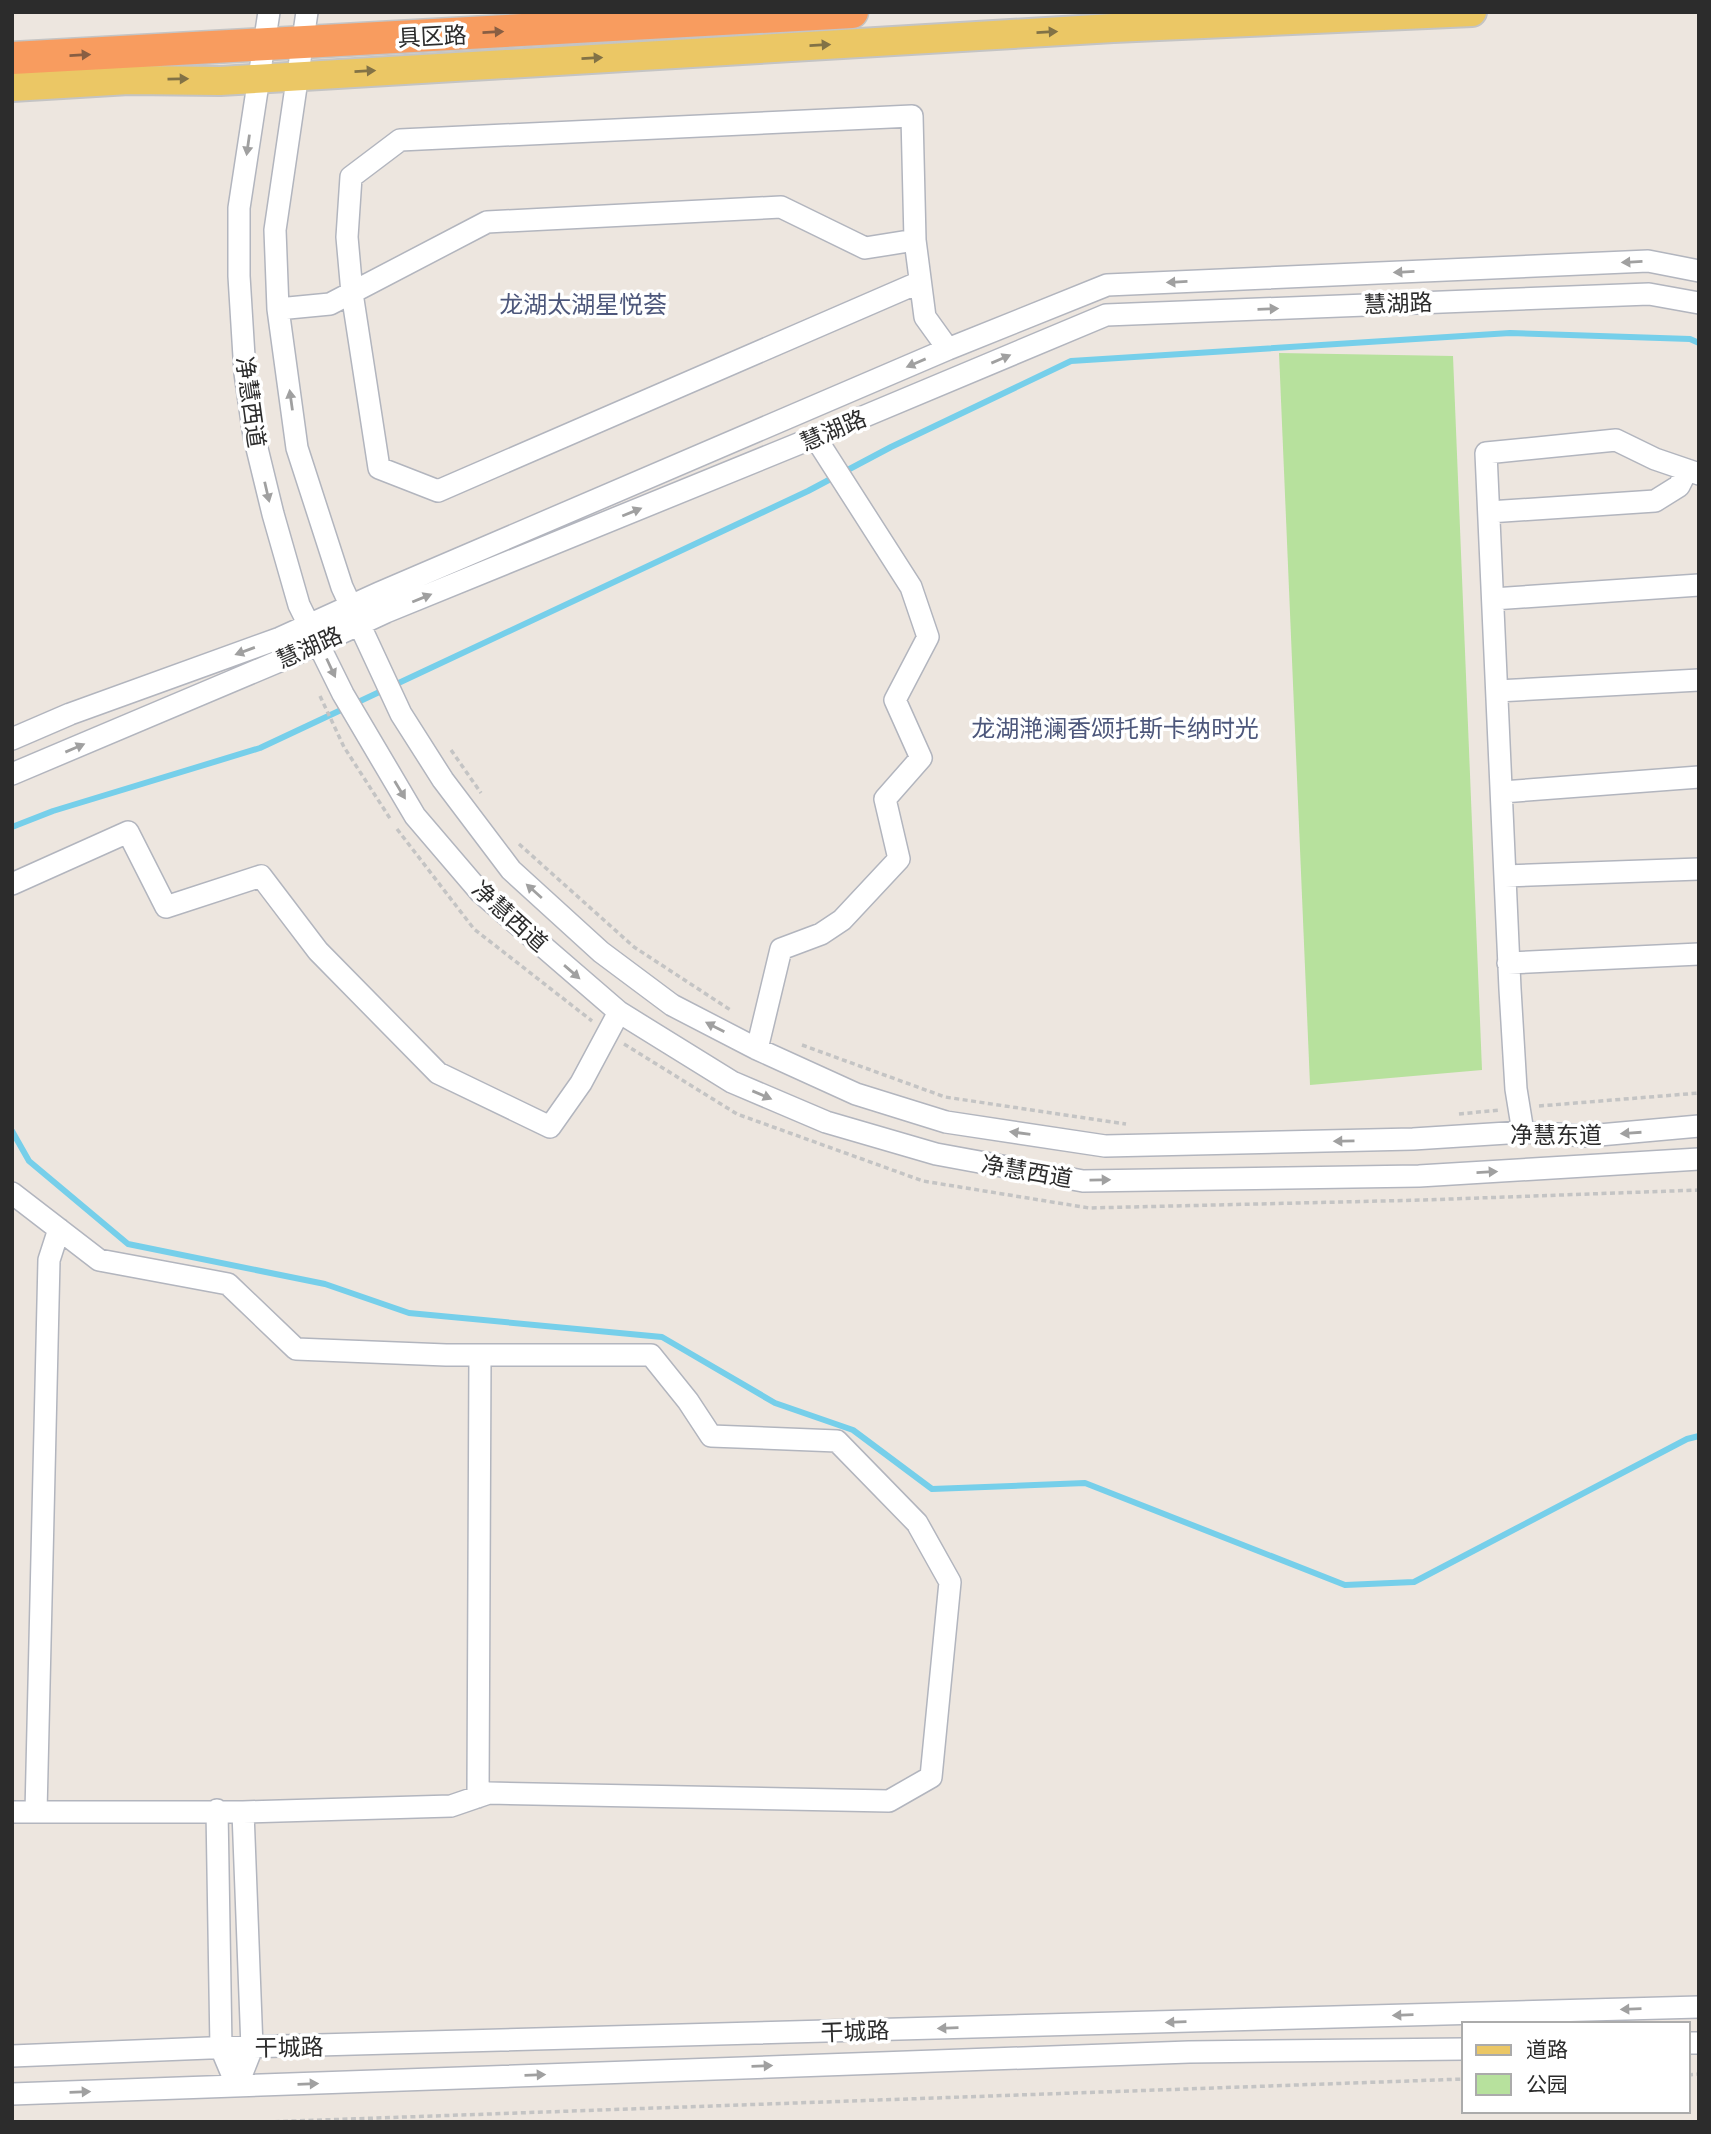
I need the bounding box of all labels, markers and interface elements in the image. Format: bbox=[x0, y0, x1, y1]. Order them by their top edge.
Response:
street label: 具区路 bbox=[397, 20, 467, 52]
one-way arrow bbox=[1036, 26, 1058, 37]
one-way arrow bbox=[482, 27, 504, 38]
one-way arrow bbox=[809, 39, 831, 50]
one-way arrow bbox=[70, 50, 92, 61]
one-way arrow bbox=[582, 52, 604, 63]
one-way arrow bbox=[354, 65, 376, 76]
one-way arrow bbox=[168, 74, 190, 85]
one-way arrow bbox=[242, 135, 253, 157]
one-way arrow bbox=[1620, 256, 1642, 267]
one-way arrow bbox=[1393, 267, 1415, 278]
one-way arrow bbox=[1166, 277, 1188, 288]
street label: 慧湖路 bbox=[1363, 287, 1433, 319]
district label: 龙湖太湖星悦荟 bbox=[499, 289, 667, 319]
one-way arrow bbox=[1258, 303, 1280, 314]
one-way arrow bbox=[991, 353, 1011, 365]
street label: 净慧西道 bbox=[230, 354, 272, 450]
one-way arrow bbox=[906, 357, 926, 369]
one-way arrow bbox=[285, 389, 296, 411]
street label: 慧湖路 bbox=[796, 403, 870, 457]
one-way arrow bbox=[262, 481, 273, 503]
one-way arrow bbox=[622, 506, 643, 517]
one-way arrow bbox=[411, 592, 432, 603]
street label: 慧湖路 bbox=[272, 620, 346, 674]
one-way arrow bbox=[235, 646, 256, 657]
one-way arrow bbox=[325, 658, 337, 678]
district label: 龙湖滟澜香颂托斯卡纳时光 bbox=[971, 713, 1259, 743]
one-way arrow bbox=[65, 742, 85, 754]
one-way arrow bbox=[393, 781, 406, 800]
street label: 净慧西道 bbox=[466, 874, 554, 958]
one-way arrow bbox=[525, 883, 543, 899]
one-way arrow bbox=[564, 964, 581, 979]
one-way arrow bbox=[704, 1022, 724, 1034]
one-way arrow bbox=[752, 1090, 773, 1101]
street label: 净慧东道 bbox=[1510, 1120, 1602, 1149]
one-way arrow bbox=[1009, 1127, 1031, 1138]
one-way arrow bbox=[1620, 1128, 1642, 1139]
one-way arrow bbox=[1333, 1135, 1355, 1146]
street label: 净慧西道 bbox=[979, 1149, 1075, 1193]
one-way arrow bbox=[1476, 1166, 1498, 1177]
one-way arrow bbox=[1089, 1175, 1111, 1186]
one-way arrow bbox=[1619, 2003, 1641, 2014]
one-way arrow bbox=[1392, 2009, 1414, 2021]
street label: 干城路 bbox=[820, 2015, 890, 2047]
one-way arrow bbox=[1164, 2016, 1186, 2027]
one-way arrow bbox=[937, 2022, 959, 2034]
legend bbox=[1462, 2022, 1690, 2113]
street label: 干城路 bbox=[254, 2032, 324, 2062]
text: 道路 bbox=[1526, 2036, 1568, 2062]
one-way arrow bbox=[752, 2060, 774, 2071]
one-way arrow bbox=[524, 2069, 546, 2080]
text: 公园 bbox=[1526, 2071, 1568, 2097]
one-way arrow bbox=[297, 2078, 319, 2089]
one-way arrow bbox=[70, 2086, 92, 2097]

